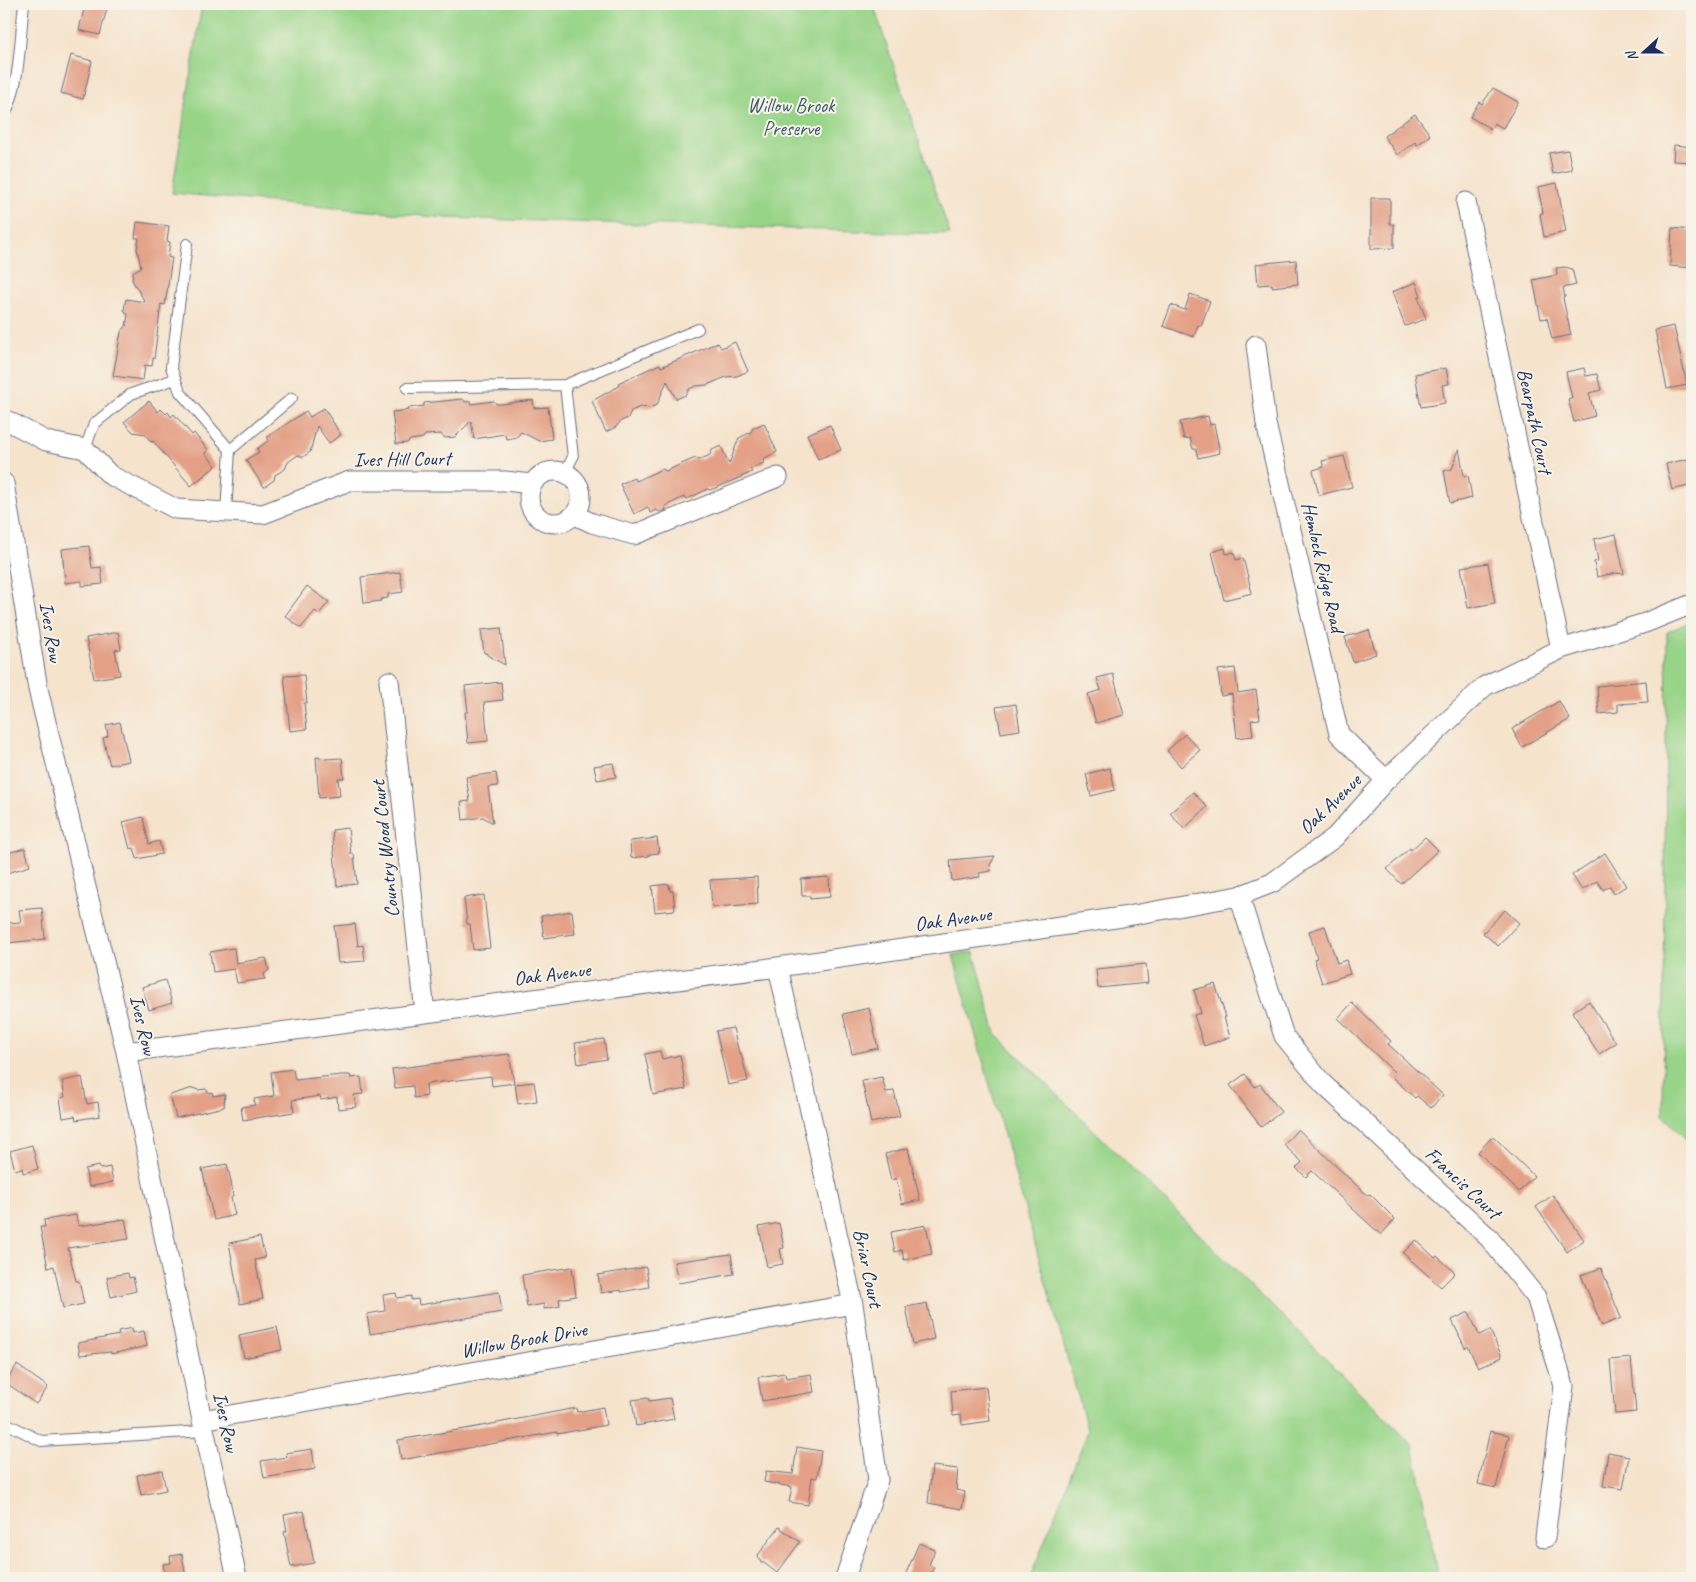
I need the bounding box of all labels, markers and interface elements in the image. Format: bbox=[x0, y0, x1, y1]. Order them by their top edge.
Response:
north arrow bbox=[1618, 28, 1668, 78]
text: N bbox=[1622, 47, 1642, 64]
park label: Willow Brook Preserve bbox=[748, 93, 836, 141]
street label: Bearpath Court bbox=[1512, 366, 1559, 479]
street label: Ives Hill Court bbox=[353, 446, 454, 472]
street label: Hemlock Ridge Road bbox=[1296, 499, 1351, 638]
street label: Ives Row bbox=[34, 600, 68, 665]
street label: Oak Avenue bbox=[1294, 767, 1367, 840]
street label: Country Wood Court bbox=[365, 777, 405, 919]
street label: Oak Avenue bbox=[913, 901, 994, 937]
street label: Oak Avenue bbox=[512, 957, 593, 991]
street label: Ives Row bbox=[124, 993, 162, 1059]
street label: Francis Court bbox=[1420, 1142, 1508, 1227]
street label: Briar Court bbox=[848, 1227, 889, 1312]
street label: Willow Brook Drive bbox=[459, 1316, 590, 1363]
street label: Ives Row bbox=[208, 1390, 245, 1456]

